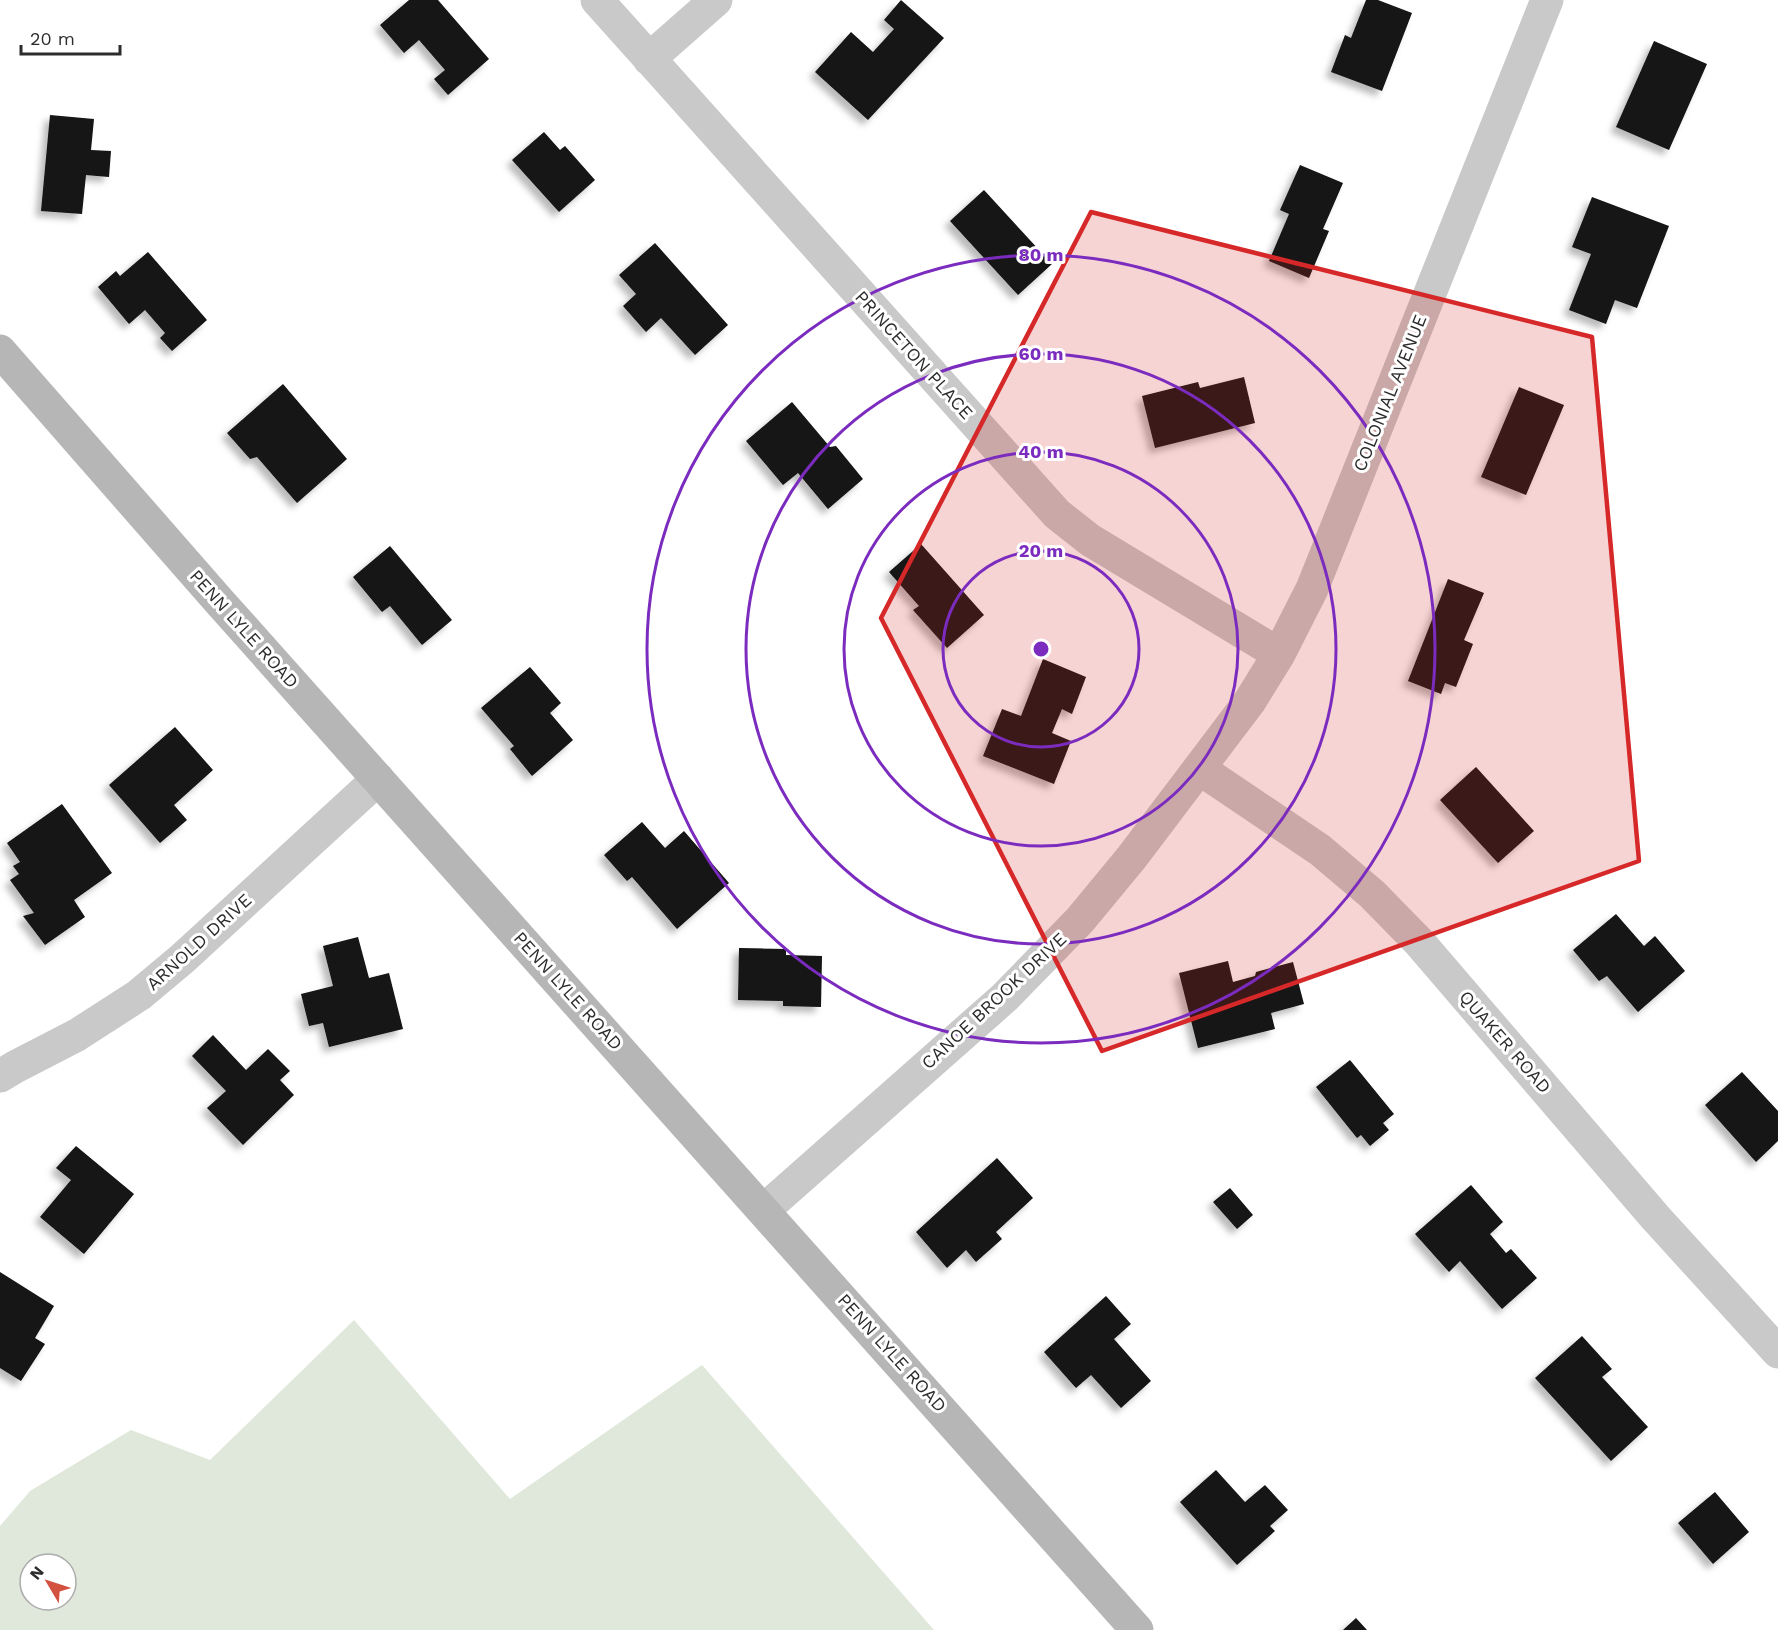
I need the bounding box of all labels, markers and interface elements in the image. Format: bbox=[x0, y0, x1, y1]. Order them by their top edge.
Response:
scale bar bbox=[21, 18, 120, 56]
text: 20 m bbox=[30, 28, 75, 49]
text: 80 m bbox=[1019, 244, 1063, 265]
street label: PRINCETON PLACE bbox=[851, 286, 978, 423]
street label: COLONIAL AVENUE bbox=[1348, 311, 1431, 474]
text: 60 m bbox=[1019, 343, 1063, 364]
text: 40 m bbox=[1018, 441, 1064, 462]
text: 20 m bbox=[1019, 540, 1063, 561]
street label: PENN LYLE ROAD bbox=[186, 565, 303, 692]
centre of rings bbox=[1031, 639, 1051, 659]
street label: ARNOLD DRIVE bbox=[142, 889, 255, 994]
street label: PENN LYLE ROAD bbox=[510, 927, 627, 1054]
street label: CANOE BROOK DRIVE bbox=[917, 928, 1070, 1073]
street label: QUAKER ROAD bbox=[1455, 986, 1556, 1097]
street label: PENN LYLE ROAD bbox=[834, 1289, 951, 1416]
north arrow bbox=[18, 1552, 78, 1612]
text: N bbox=[26, 1562, 48, 1583]

